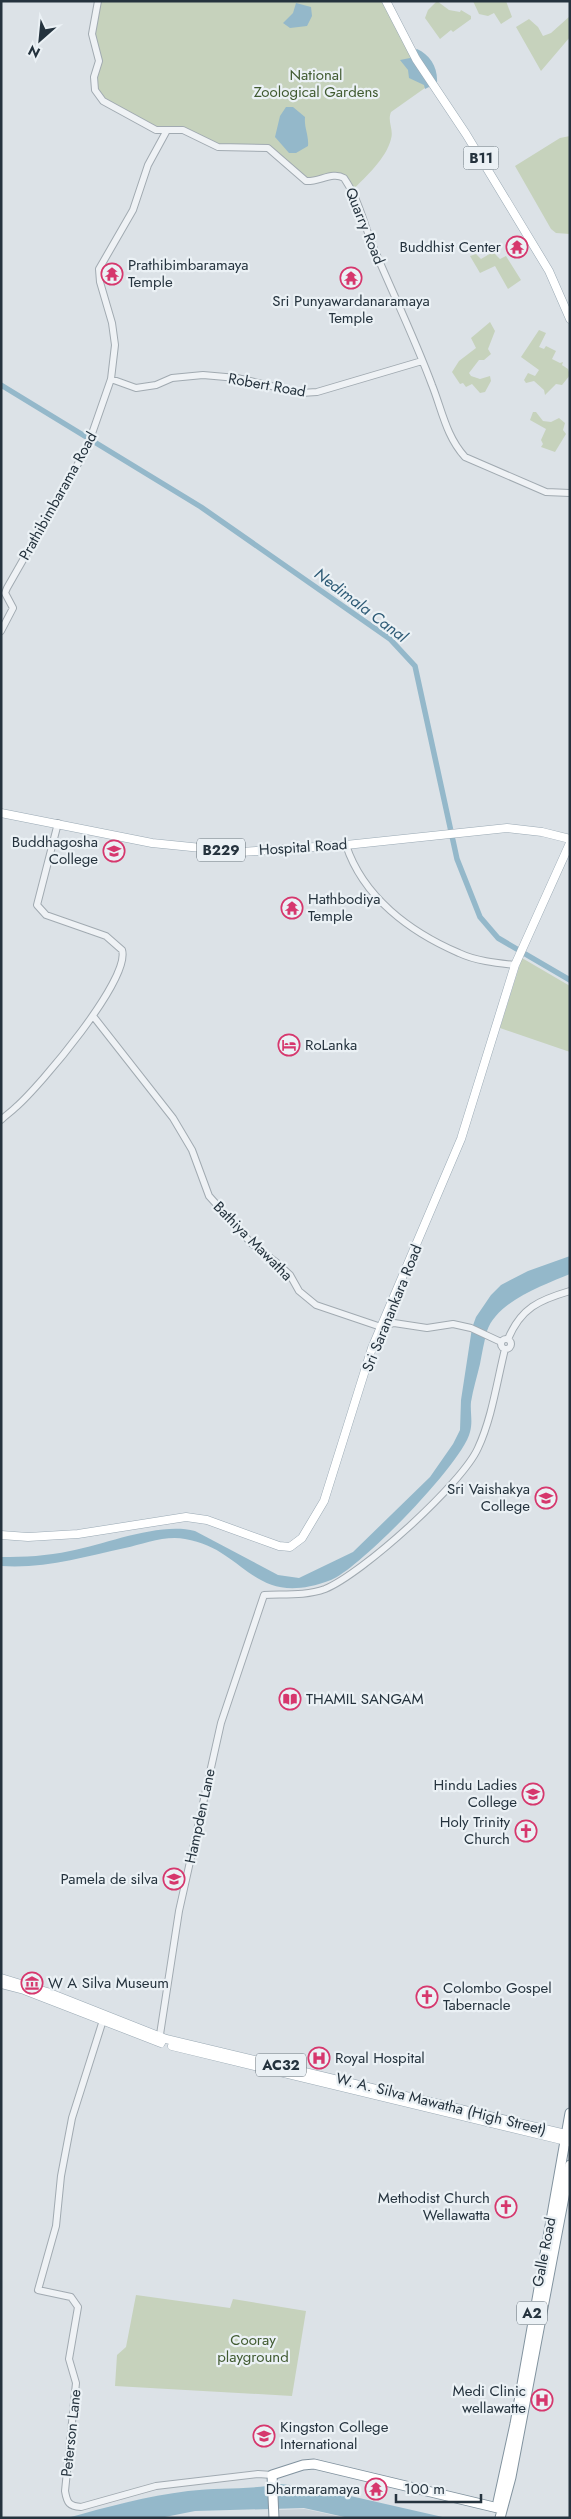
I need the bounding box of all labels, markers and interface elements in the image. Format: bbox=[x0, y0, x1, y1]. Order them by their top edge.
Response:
north arrow bbox=[15, 15, 65, 65]
text: N bbox=[25, 40, 44, 63]
park label: National Zoological Gardens bbox=[254, 64, 378, 103]
road number: B11 bbox=[464, 146, 498, 170]
street label: Quarry Road bbox=[340, 184, 390, 268]
temple icon: Buddhist Center bbox=[505, 235, 529, 259]
place label: Buddhist Center bbox=[399, 236, 502, 258]
place label: Prathibimbaramaya Temple bbox=[128, 254, 249, 293]
temple icon: Prathibimbaramaya Temple bbox=[100, 262, 124, 286]
temple icon: Sri Punyawardanaramaya Temple bbox=[339, 266, 363, 290]
place label: Sri Punyawardanaramaya Temple bbox=[272, 290, 430, 329]
street label: Robert Road bbox=[226, 367, 308, 403]
street label: Prathibimbarama Road bbox=[14, 428, 102, 564]
water label: Nedimala Canal bbox=[310, 562, 413, 648]
place label: Buddhagosha College bbox=[12, 831, 98, 870]
street label: Hospital Road bbox=[258, 833, 348, 861]
road number: B229 bbox=[197, 838, 245, 862]
school or university icon: Buddhagosha College bbox=[102, 839, 126, 863]
place label: Hathbodiya Temple bbox=[308, 888, 380, 927]
temple icon: Hathbodiya Temple bbox=[280, 896, 304, 920]
hotel icon: RoLanka bbox=[277, 1033, 301, 1057]
place label: RoLanka bbox=[305, 1034, 357, 1056]
street label: Bathiya Mawatha bbox=[208, 1196, 298, 1286]
street label: Sri Saranankara Road bbox=[356, 1241, 428, 1375]
place label: Sri Vaishakya College bbox=[447, 1478, 530, 1517]
school or university icon: Sri Vaishakya College bbox=[534, 1486, 558, 1510]
library icon: THAMIL SANGAM bbox=[278, 1687, 302, 1711]
place label: THAMIL SANGAM bbox=[306, 1688, 424, 1710]
street label: Hampden Lane bbox=[179, 1766, 221, 1865]
place label: Hindu Ladies College bbox=[433, 1774, 517, 1813]
school or university icon: Hindu Ladies College bbox=[521, 1782, 545, 1806]
place label: Holy Trinity Church bbox=[440, 1811, 510, 1850]
church icon: Holy Trinity Church bbox=[514, 1819, 538, 1843]
school or university icon: Pamela de silva bbox=[162, 1867, 186, 1891]
place label: Pamela de silva bbox=[60, 1868, 158, 1890]
museum icon: W A Silva Museum bbox=[20, 1971, 44, 1995]
place label: W A Silva Museum bbox=[48, 1972, 169, 1994]
place label: Colombo Gospel Tabernacle bbox=[443, 1977, 552, 2016]
church icon: Colombo Gospel Tabernacle bbox=[415, 1985, 439, 2009]
hospital icon: Royal Hospital bbox=[307, 2046, 331, 2070]
place label: Royal Hospital bbox=[335, 2047, 425, 2069]
road number: AC32 bbox=[256, 2054, 306, 2076]
street label: W. A. Silva Mawatha (High Street) bbox=[333, 2067, 549, 2141]
place label: Methodist Church Wellawatta bbox=[378, 2187, 490, 2226]
church icon: Methodist Church Wellawatta bbox=[494, 2195, 518, 2219]
street label: Galle Road bbox=[526, 2215, 562, 2289]
road number: A2 bbox=[517, 2302, 547, 2324]
park label: Cooray playground bbox=[217, 2329, 289, 2368]
place label: Medi Clinic wellawatte bbox=[453, 2380, 526, 2419]
street label: Peterson Lane bbox=[55, 2388, 87, 2478]
hospital icon: Medi Clinic wellawatte bbox=[530, 2388, 554, 2412]
place label: Kingston College International bbox=[280, 2416, 389, 2455]
school or university icon: Kingston College International bbox=[252, 2424, 276, 2448]
scale bar bbox=[396, 2472, 481, 2504]
temple icon: Dharmaramaya bbox=[364, 2477, 388, 2501]
place label: Dharmaramaya bbox=[266, 2478, 360, 2500]
text: 100 m bbox=[404, 2478, 445, 2500]

